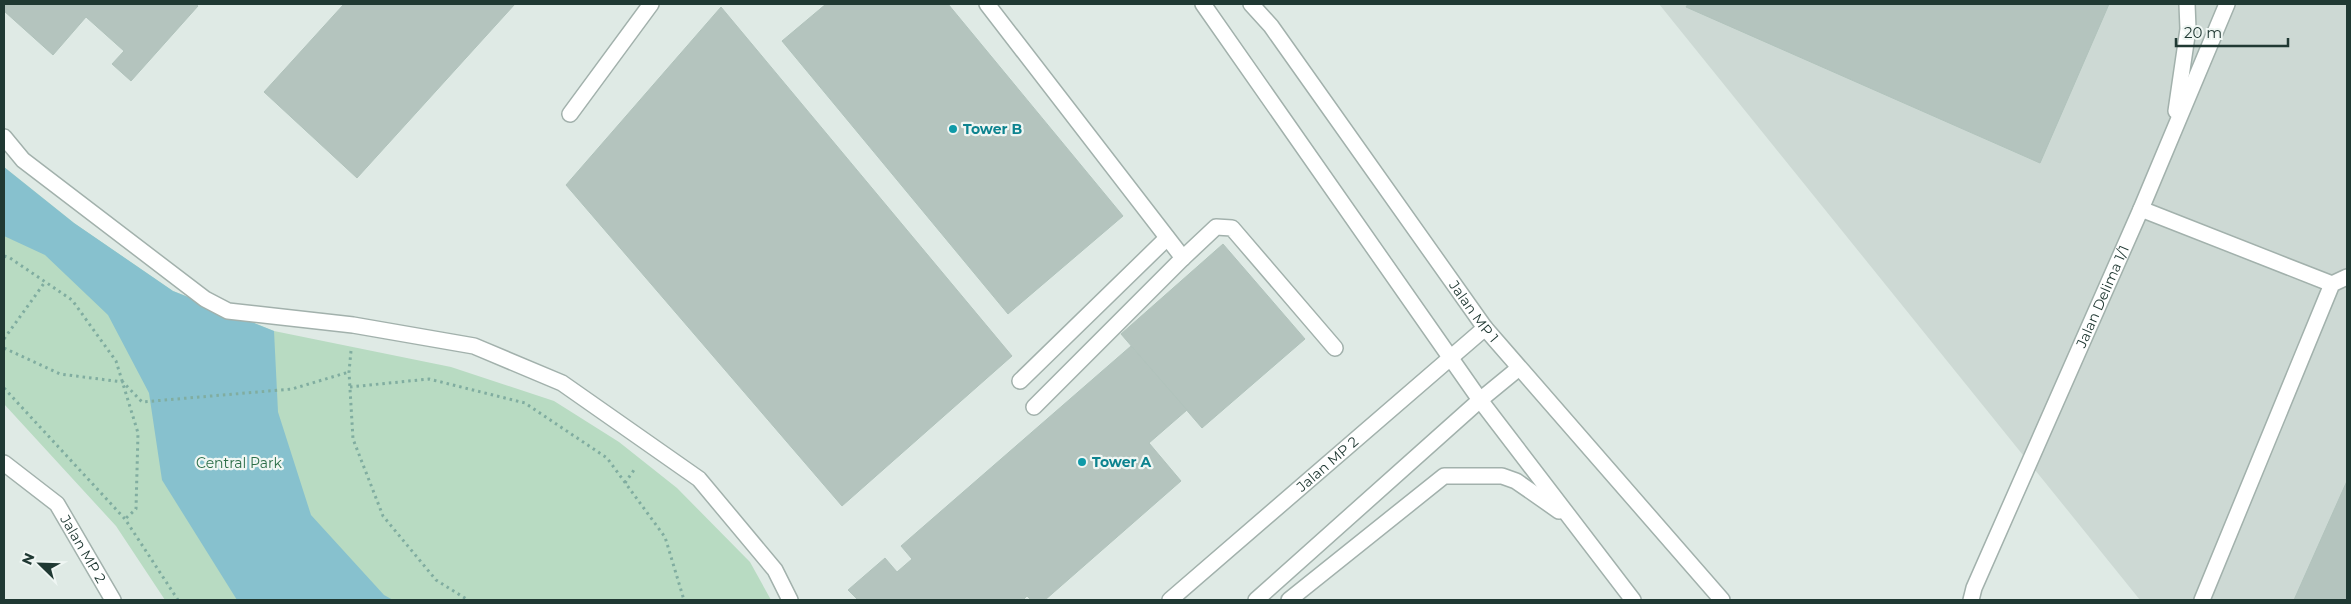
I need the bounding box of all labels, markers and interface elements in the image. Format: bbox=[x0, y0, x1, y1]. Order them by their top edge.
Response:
scale bar bbox=[2176, 15, 2288, 47]
text: 20 m bbox=[2184, 23, 2222, 42]
place label: Tower B bbox=[963, 120, 1023, 138]
marker: Tower B bbox=[947, 123, 959, 135]
street label: Jalan Delima 1/1 bbox=[2072, 242, 2133, 351]
street label: Jalan MP 1 bbox=[1445, 276, 1503, 346]
street label: Jalan MP 2 bbox=[1292, 433, 1362, 496]
place label: Tower A bbox=[1092, 453, 1152, 471]
park label: Central Park bbox=[196, 454, 283, 472]
marker: Tower A bbox=[1076, 456, 1088, 468]
street label: Jalan MP 2 bbox=[56, 511, 110, 586]
north arrow bbox=[15, 539, 65, 589]
text: N bbox=[18, 550, 39, 568]

